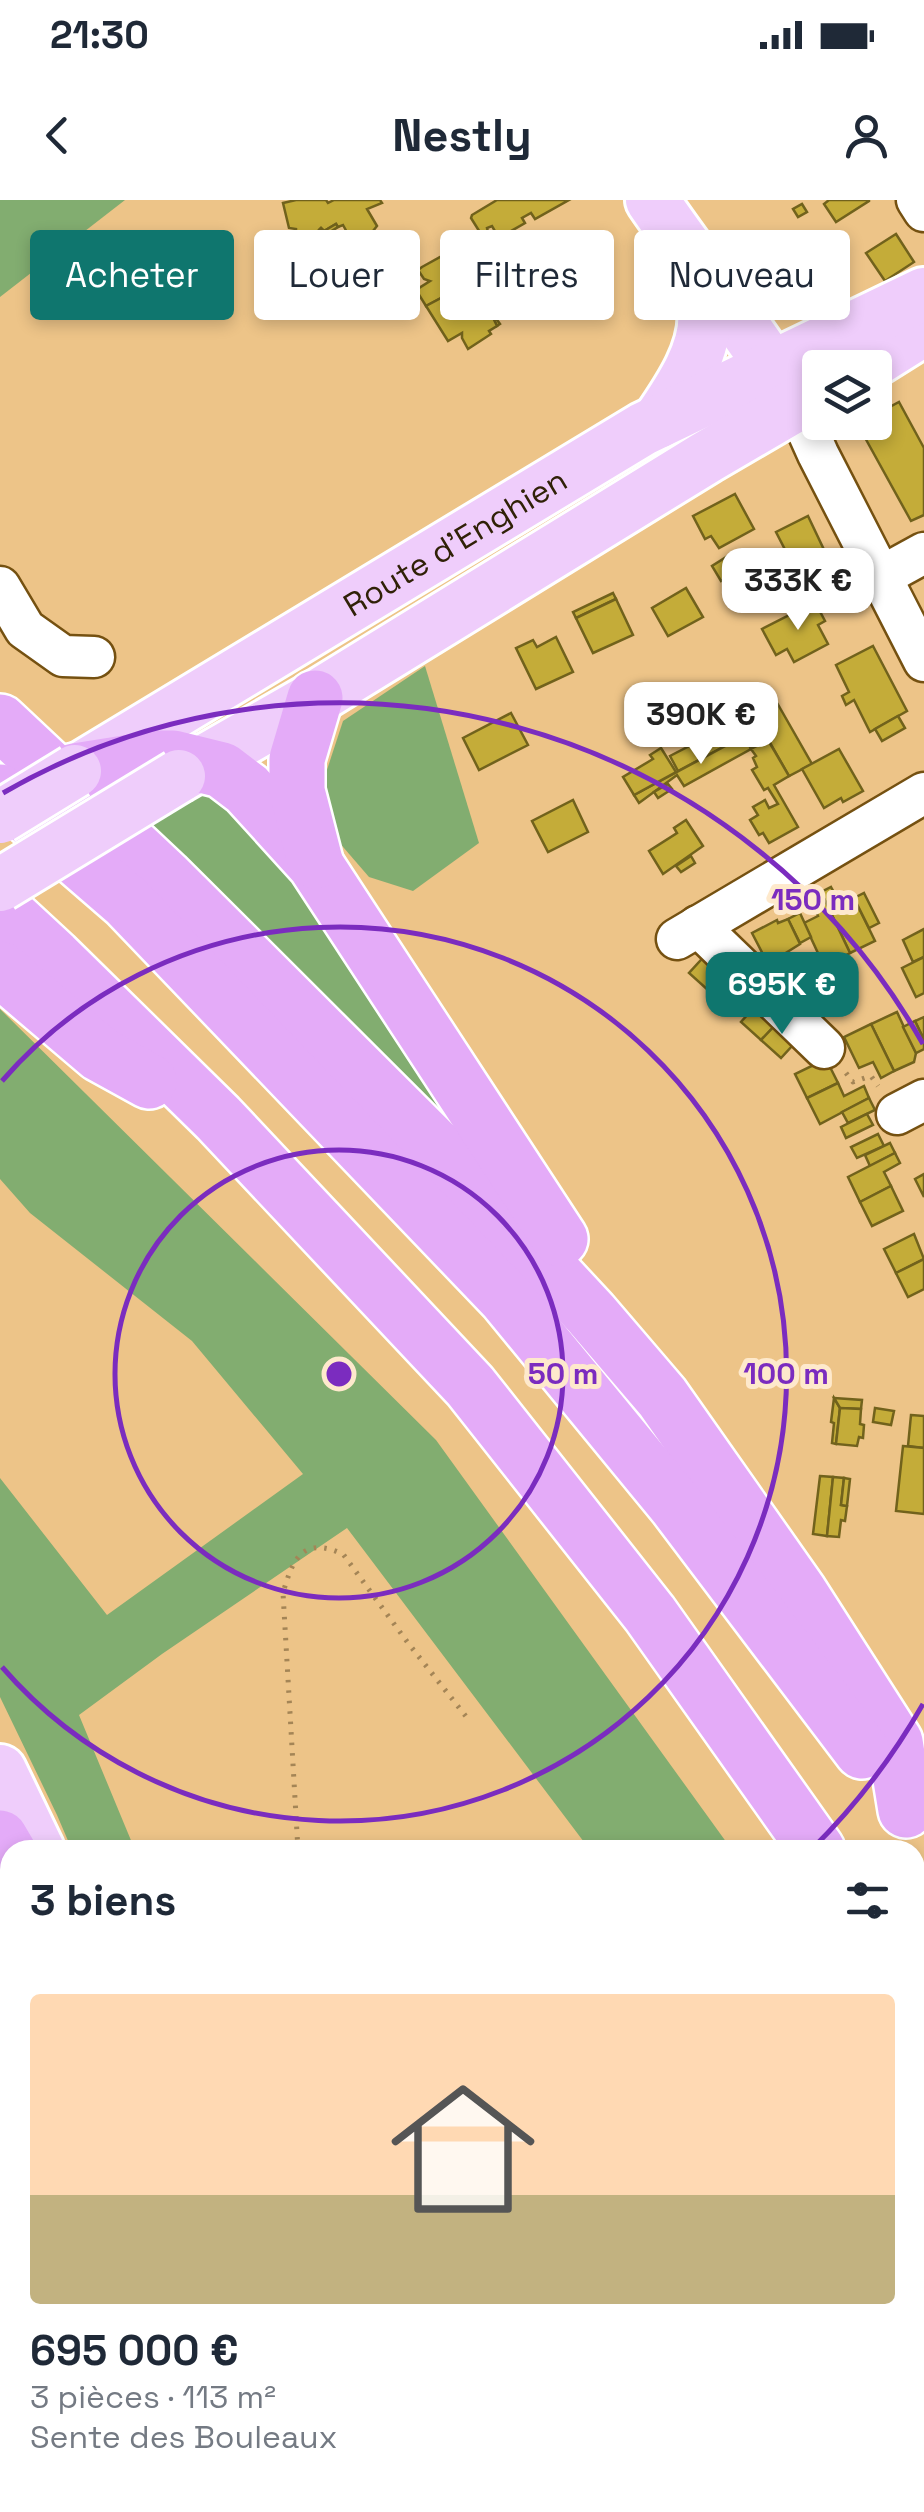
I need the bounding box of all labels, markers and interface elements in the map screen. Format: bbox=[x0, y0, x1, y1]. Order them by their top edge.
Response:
text: 21:30 bbox=[50, 11, 149, 59]
text: Nestly bbox=[392, 107, 532, 164]
icon: back bbox=[30, 108, 85, 163]
icon: person bbox=[839, 108, 894, 163]
chip: Acheter bbox=[30, 230, 234, 320]
chip: Louer bbox=[254, 230, 420, 320]
chip: Filtres bbox=[440, 230, 614, 320]
chip: Nouveau bbox=[634, 230, 850, 320]
map controls bbox=[802, 350, 892, 440]
button: layers bbox=[802, 350, 892, 440]
street label: Route d'Enghien bbox=[336, 460, 574, 625]
pin: 333K € bbox=[717, 548, 879, 633]
text: 333K € bbox=[744, 560, 852, 600]
pin: 390K € bbox=[620, 682, 782, 767]
text: 390K € bbox=[646, 694, 756, 734]
text: 150 m bbox=[771, 880, 855, 919]
pin: 695K € bbox=[701, 952, 863, 1037]
text: 695K € bbox=[728, 964, 836, 1004]
text: 50 m bbox=[528, 1354, 598, 1393]
text: 100 m bbox=[743, 1354, 829, 1393]
centre of rings bbox=[321, 1356, 357, 1392]
icon: filters bbox=[840, 1873, 895, 1928]
text: 3 biens bbox=[30, 1874, 176, 1927]
icon: home bbox=[373, 2059, 553, 2239]
text: 695 000 € bbox=[30, 2324, 239, 2377]
text: 3 pièces · 113 m² bbox=[30, 2377, 276, 2417]
text: Sente des Bouleaux bbox=[30, 2417, 338, 2457]

